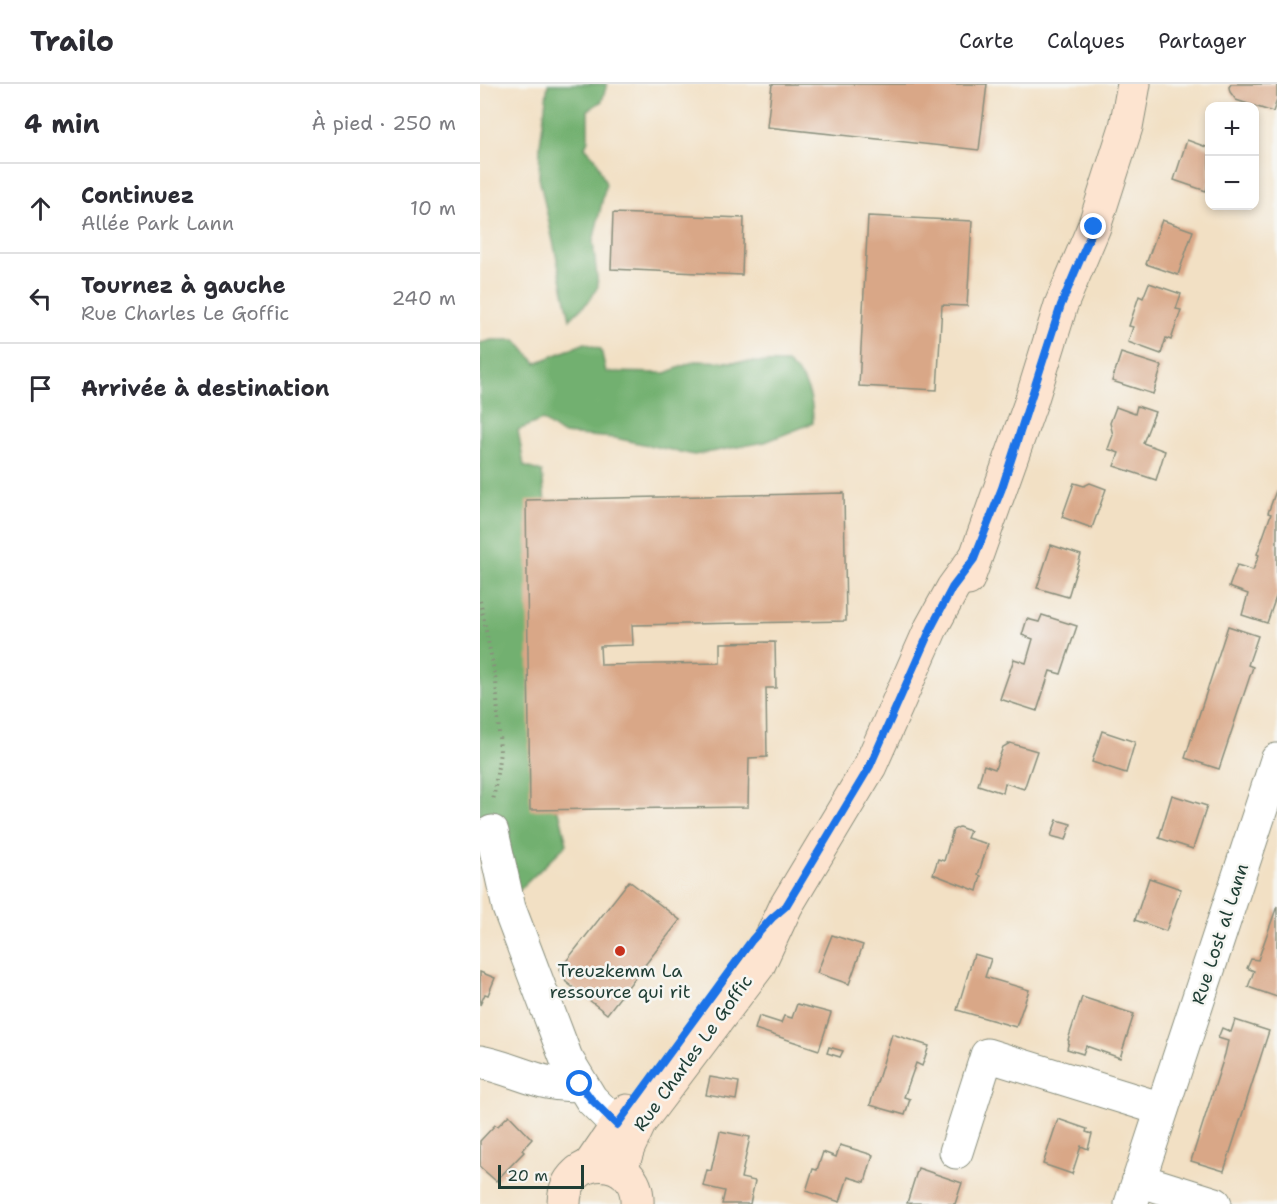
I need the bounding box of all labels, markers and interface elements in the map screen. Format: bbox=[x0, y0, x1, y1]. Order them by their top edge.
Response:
text: Trailo bbox=[30, 22, 114, 60]
text: Carte bbox=[959, 27, 1014, 55]
text: Calques bbox=[1047, 27, 1125, 55]
text: Partager bbox=[1158, 27, 1247, 55]
map controls bbox=[1205, 102, 1259, 210]
button: + bbox=[1205, 102, 1259, 156]
text: 4 min bbox=[24, 106, 100, 141]
text: À pied · 250 m bbox=[311, 110, 456, 136]
button: − bbox=[1205, 156, 1259, 210]
text: Continuez bbox=[81, 181, 194, 210]
icon: ahead bbox=[24, 192, 57, 225]
text: 10 m bbox=[410, 195, 456, 221]
text: Allée Park Lann bbox=[81, 210, 234, 236]
route end bbox=[1080, 213, 1106, 239]
text: Tournez à gauche bbox=[81, 271, 286, 300]
icon: left bbox=[24, 282, 57, 315]
text: 240 m bbox=[391, 285, 456, 311]
text: Rue Charles Le Goffic bbox=[81, 300, 289, 326]
icon: arrive bbox=[24, 372, 57, 405]
text: Arrivée à destination bbox=[81, 374, 329, 403]
street label: Rue Lost al Lann bbox=[1186, 860, 1254, 1008]
marker: Treuzkemm La ressource qui rit bbox=[613, 944, 627, 958]
place label: Treuzkemm La ressource qui rit bbox=[549, 959, 691, 1004]
street label: Rue Charles Le Goffic bbox=[628, 970, 758, 1136]
route start bbox=[566, 1070, 592, 1096]
scale bar bbox=[498, 1162, 584, 1190]
text: 20 m bbox=[507, 1165, 548, 1186]

